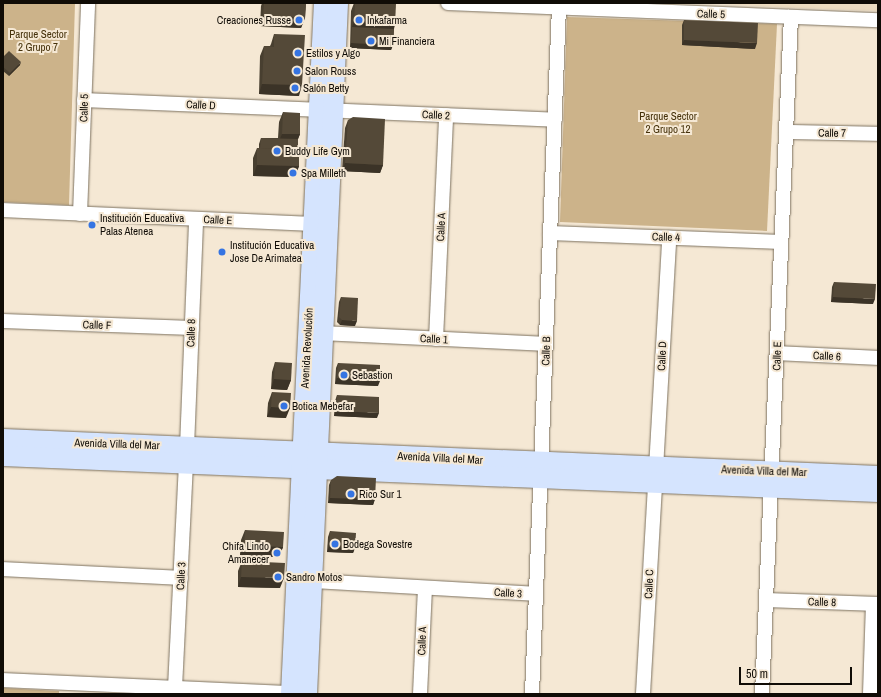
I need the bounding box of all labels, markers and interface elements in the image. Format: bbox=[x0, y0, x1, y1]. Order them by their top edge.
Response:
street label: Calle 5 bbox=[697, 7, 725, 21]
place label: Creaciones Russe bbox=[217, 13, 291, 27]
place label: Inkafarma bbox=[367, 13, 407, 27]
marker: Creaciones Russe bbox=[294, 15, 304, 25]
marker: Inkafarma bbox=[354, 15, 364, 25]
park label: Parque Sector 2 Grupo 7 bbox=[9, 28, 67, 54]
place label: Mi Financiera bbox=[379, 34, 435, 48]
marker: Mi Financiera bbox=[366, 36, 376, 46]
place label: Estilos y Algo bbox=[306, 46, 361, 60]
marker: Estilos y Algo bbox=[293, 48, 303, 58]
place label: Salon Rouss bbox=[305, 64, 356, 78]
marker: Salon Rouss bbox=[292, 66, 302, 76]
place label: Salón Betty bbox=[303, 81, 349, 95]
marker: Salón Betty bbox=[290, 83, 300, 93]
street label: Calle 5 bbox=[77, 94, 91, 122]
street label: Calle D bbox=[186, 98, 216, 112]
street label: Calle 2 bbox=[422, 108, 450, 122]
park label: Parque Sector 2 Grupo 12 bbox=[639, 110, 697, 136]
street label: Calle 7 bbox=[818, 126, 846, 140]
place label: Buddy Life Gym bbox=[285, 144, 350, 158]
marker: Buddy Life Gym bbox=[272, 146, 282, 156]
place label: Spa Milleth bbox=[301, 166, 346, 180]
marker: Spa Milleth bbox=[288, 168, 298, 178]
place label: Institución Educativa Palas Atenea bbox=[100, 212, 184, 238]
street label: Calle A bbox=[434, 212, 448, 242]
street label: Calle E bbox=[203, 213, 233, 227]
marker: Institución Educativa Palas Atenea bbox=[87, 220, 97, 230]
street label: Calle 4 bbox=[652, 230, 680, 244]
place label: Institución Educativa Jose De Arimatea bbox=[230, 239, 314, 265]
marker: Institución Educativa Jose De Arimatea bbox=[217, 247, 227, 257]
street label: Avenida Revolución bbox=[298, 307, 316, 389]
street label: Calle F bbox=[82, 318, 112, 332]
street label: Calle 8 bbox=[184, 319, 198, 347]
street label: Calle 1 bbox=[420, 332, 448, 346]
street label: Calle B bbox=[539, 336, 553, 366]
street label: Calle D bbox=[655, 341, 669, 371]
street label: Calle E bbox=[770, 341, 784, 371]
street label: Calle 6 bbox=[813, 349, 841, 363]
place label: Sebastion bbox=[352, 368, 393, 382]
marker: Sebastion bbox=[339, 370, 349, 380]
place label: Botica Mebefar bbox=[292, 399, 353, 413]
marker: Botica Mebefar bbox=[279, 401, 289, 411]
street label: Avenida Villa del Mar bbox=[74, 436, 160, 452]
street label: Avenida Villa del Mar bbox=[397, 449, 483, 467]
street label: Avenida Villa del Mar bbox=[721, 463, 807, 479]
place label: Rico Sur 1 bbox=[359, 487, 402, 501]
marker: Rico Sur 1 bbox=[346, 489, 356, 499]
place label: Bodega Sovestre bbox=[343, 537, 412, 551]
marker: Bodega Sovestre bbox=[330, 539, 340, 549]
place label: Chifa Lindo Amanecer bbox=[222, 540, 269, 566]
marker: Chifa Lindo Amanecer bbox=[272, 548, 282, 558]
street label: Calle 3 bbox=[174, 562, 188, 590]
street label: Calle C bbox=[642, 569, 656, 599]
place label: Sandro Motos bbox=[286, 570, 342, 584]
marker: Sandro Motos bbox=[273, 572, 283, 582]
street label: Calle 3 bbox=[494, 585, 522, 601]
street label: Calle 8 bbox=[808, 595, 836, 609]
street label: Calle A bbox=[415, 626, 429, 656]
scale bar bbox=[741, 659, 854, 685]
text: 50 m bbox=[746, 666, 768, 682]

